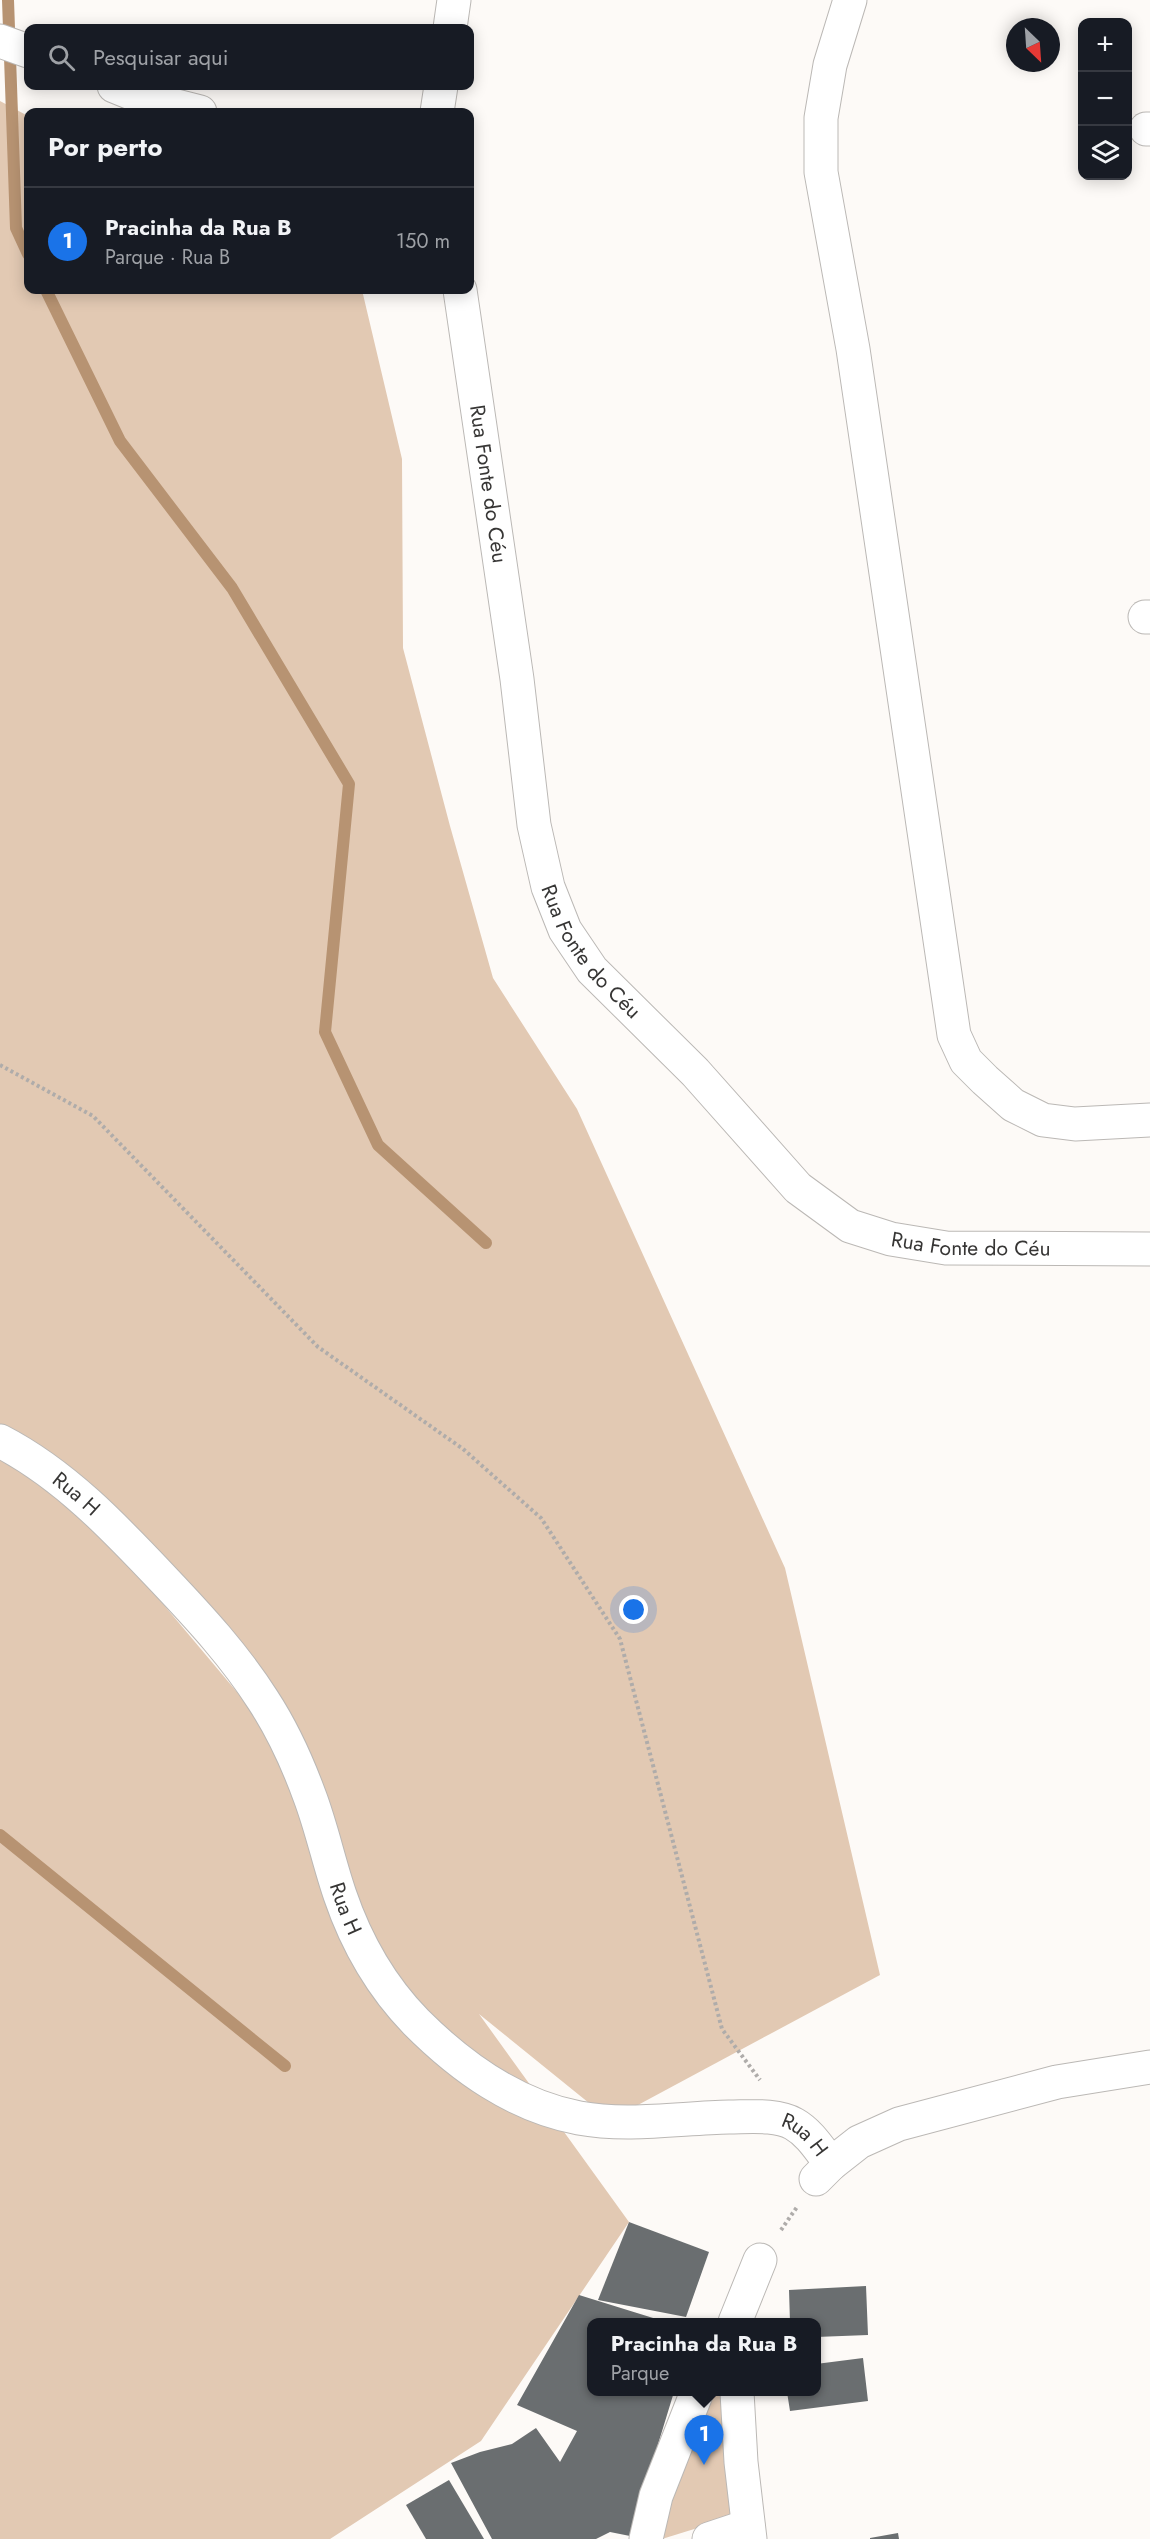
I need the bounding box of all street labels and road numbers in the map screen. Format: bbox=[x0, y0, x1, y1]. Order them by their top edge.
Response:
street label: Rua Fonte do Céu bbox=[462, 403, 515, 565]
street label: Rua Fonte do Céu bbox=[533, 880, 648, 1025]
street label: Rua Fonte do Céu bbox=[889, 1224, 1051, 1264]
street label: Rua H bbox=[46, 1465, 107, 1523]
street label: Rua H bbox=[322, 1879, 369, 1940]
street label: Rua H bbox=[777, 2105, 835, 2163]

